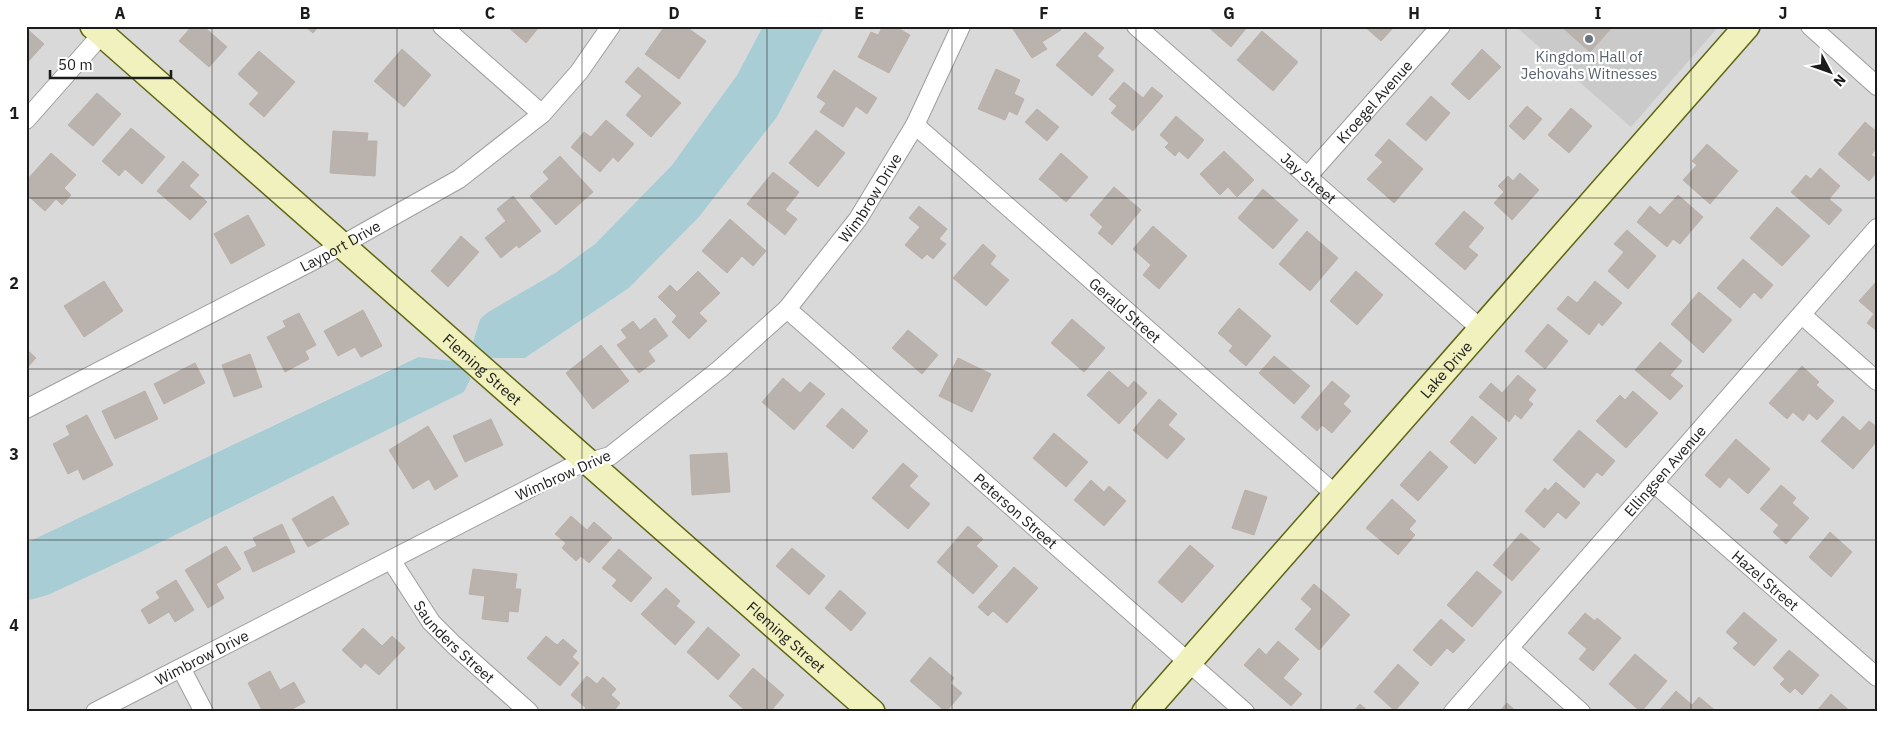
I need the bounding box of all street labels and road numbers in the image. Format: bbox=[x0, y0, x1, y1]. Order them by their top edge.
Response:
street label: Kroegel Avenue bbox=[1332, 56, 1416, 147]
street label: Jay Street bbox=[1277, 148, 1341, 207]
street label: Wimbrow Drive bbox=[834, 149, 905, 246]
street label: Layport Drive bbox=[296, 216, 384, 275]
street label: Gerald Street bbox=[1085, 273, 1165, 347]
street label: Fleming Street bbox=[439, 329, 526, 409]
street label: Lake Drive bbox=[1416, 337, 1476, 402]
street label: Ellingsen Avenue bbox=[1620, 421, 1710, 520]
street label: Wimbrow Drive bbox=[512, 445, 614, 505]
street label: Peterson Street bbox=[970, 469, 1062, 552]
street label: Hazel Street bbox=[1728, 546, 1803, 614]
street label: Saunders Street bbox=[410, 597, 499, 687]
street label: Fleming Street bbox=[743, 597, 830, 676]
street label: Wimbrow Drive bbox=[152, 625, 252, 689]

